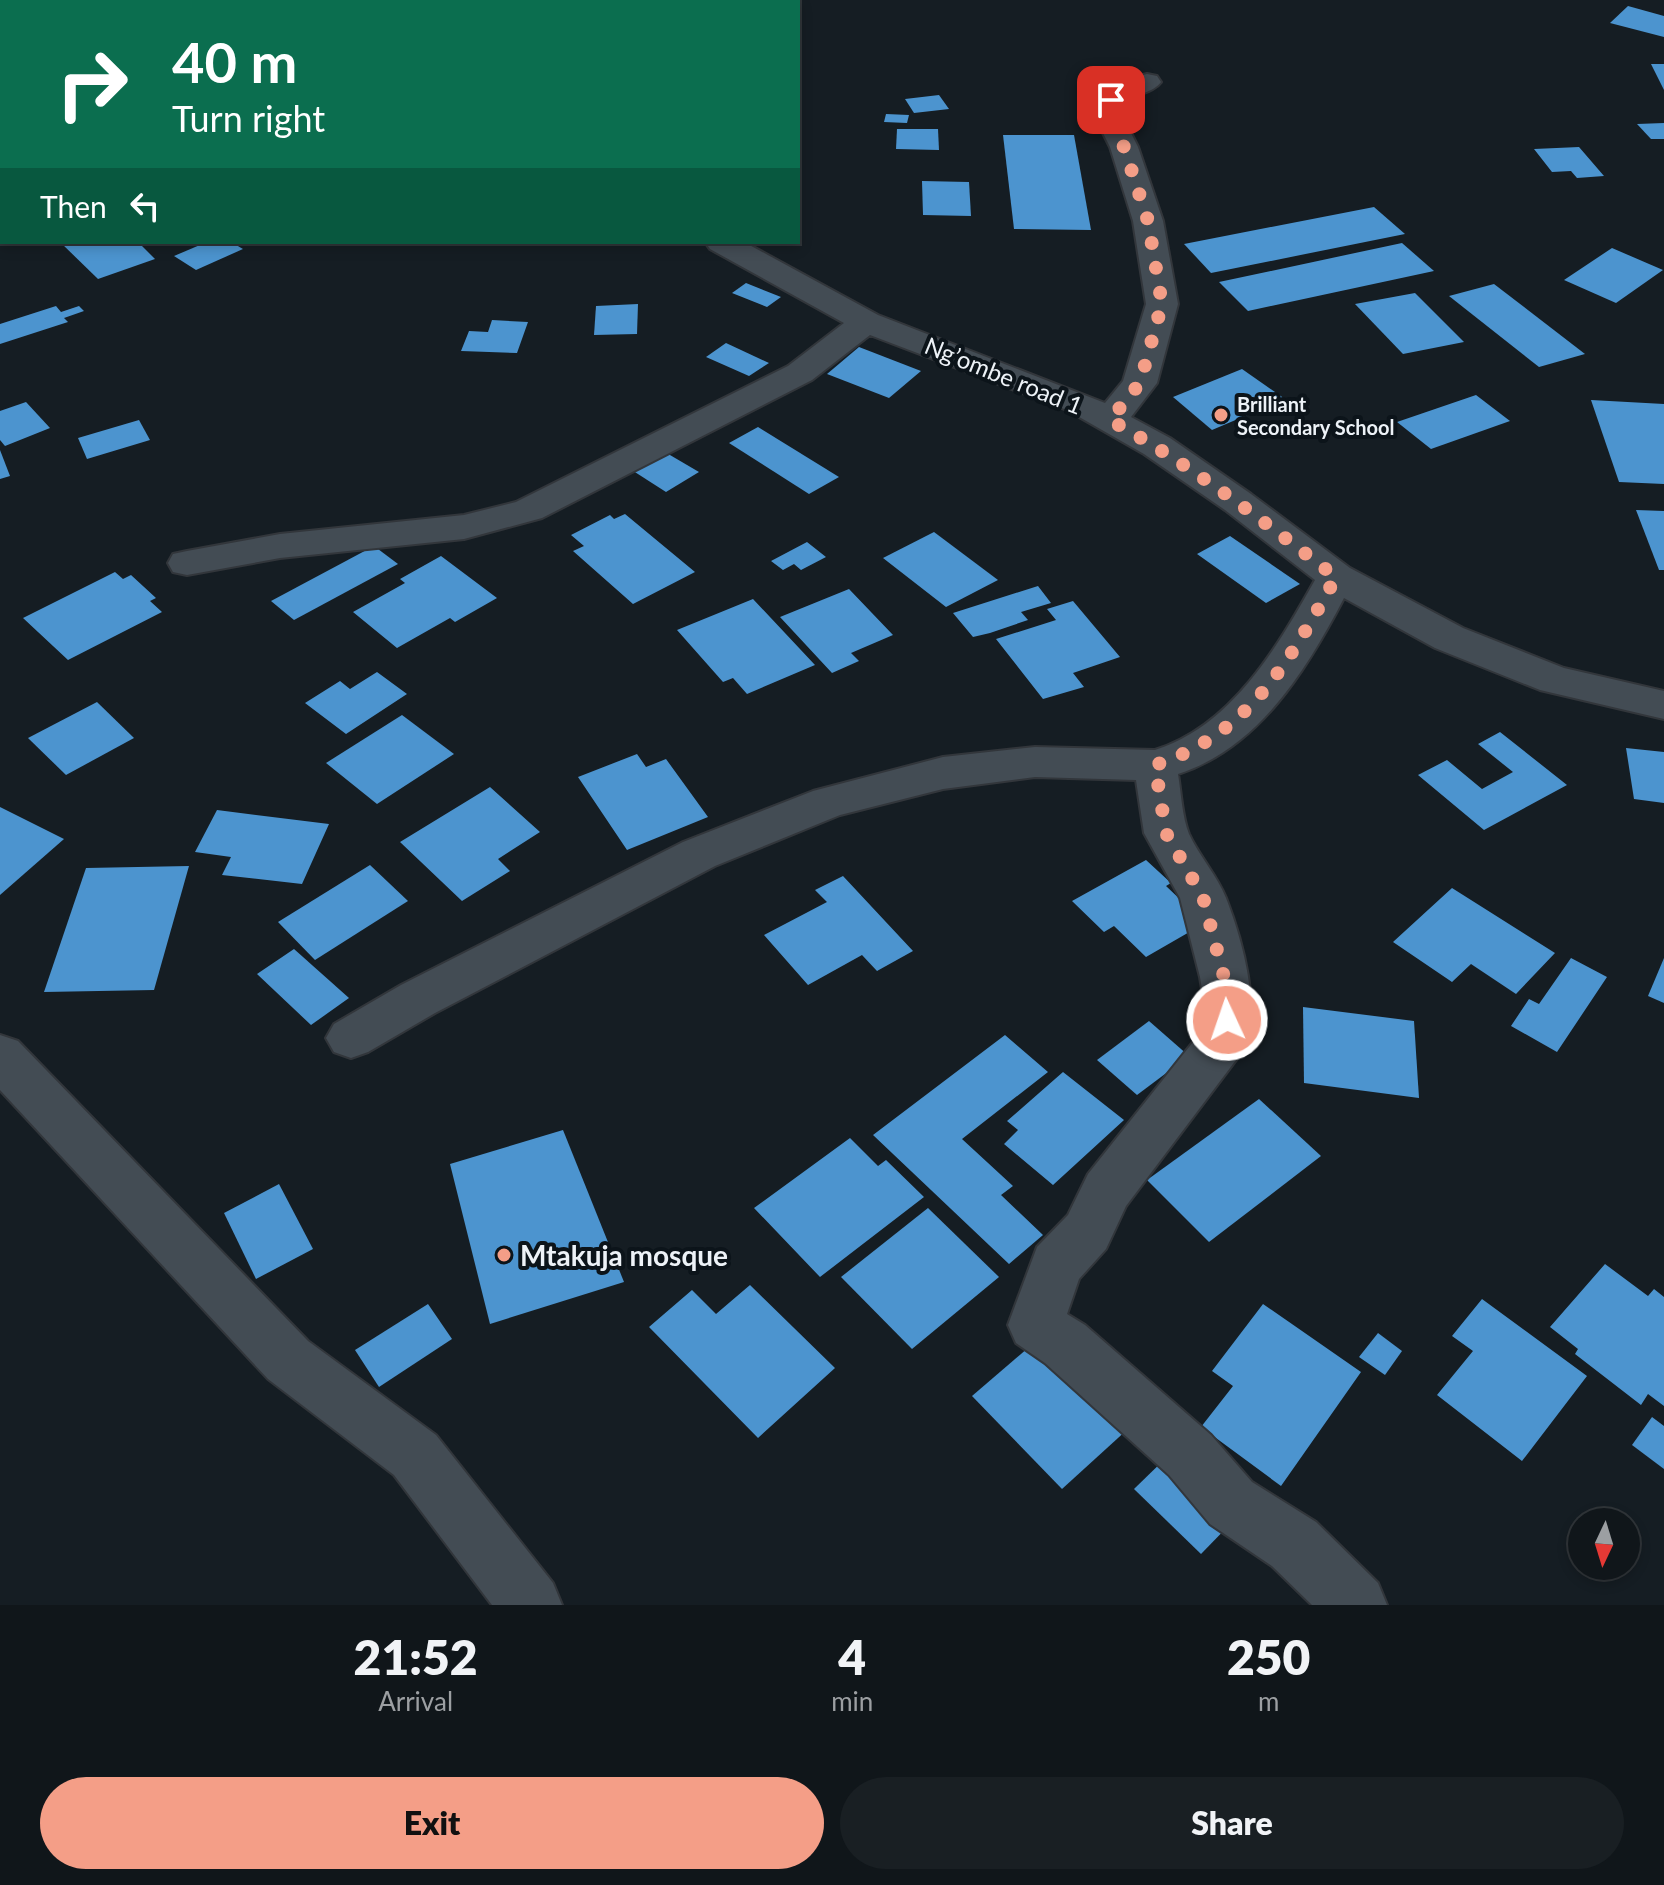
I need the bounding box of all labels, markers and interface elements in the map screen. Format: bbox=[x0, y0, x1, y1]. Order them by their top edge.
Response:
text: 40 m bbox=[172, 28, 297, 95]
icon: right bbox=[40, 32, 144, 136]
pin bbox=[1077, 66, 1145, 134]
icon: arrive bbox=[1089, 78, 1133, 122]
text: Turn right bbox=[172, 96, 325, 140]
icon: left bbox=[123, 184, 167, 228]
text: Then bbox=[40, 188, 107, 224]
street label: Ng’ombe road 1 bbox=[921, 330, 1087, 420]
place label: Brilliant Secondary School bbox=[1237, 392, 1395, 439]
marker: Brilliant Secondary School bbox=[1212, 406, 1230, 424]
position arrow bbox=[1185, 978, 1269, 1062]
place label: Mtakuja mosque bbox=[520, 1238, 728, 1272]
marker: Mtakuja mosque bbox=[495, 1246, 513, 1264]
north arrow bbox=[1568, 1508, 1640, 1580]
map controls bbox=[1568, 1508, 1640, 1580]
text: 21:52 bbox=[354, 1628, 478, 1685]
text: 4 bbox=[838, 1628, 866, 1685]
text: 250 bbox=[1227, 1628, 1310, 1685]
text: Arrival bbox=[378, 1685, 453, 1717]
text: min bbox=[831, 1685, 873, 1717]
text: m bbox=[1258, 1685, 1279, 1717]
button: Exit bbox=[40, 1777, 824, 1869]
button: Share bbox=[840, 1777, 1624, 1869]

